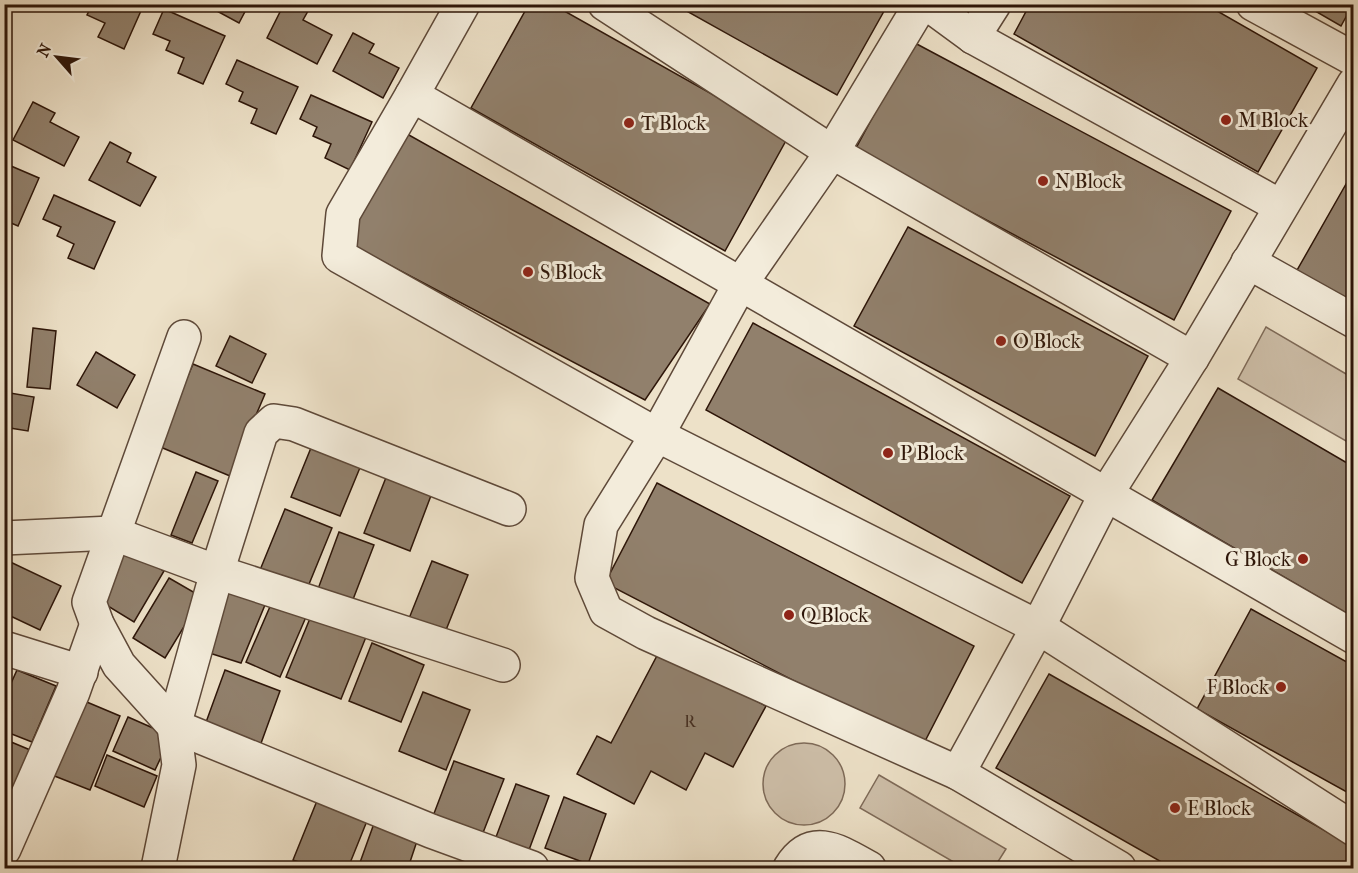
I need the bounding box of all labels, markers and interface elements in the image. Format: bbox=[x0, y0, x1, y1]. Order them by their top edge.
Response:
north arrow bbox=[27, 27, 87, 87]
text: N bbox=[33, 40, 56, 60]
place label: M Block bbox=[1238, 109, 1309, 132]
place label: T Block bbox=[641, 112, 707, 135]
marker: M Block bbox=[1219, 113, 1233, 127]
marker: T Block bbox=[622, 116, 636, 130]
place label: N Block bbox=[1055, 170, 1123, 193]
marker: N Block bbox=[1036, 174, 1050, 188]
place label: S Block bbox=[540, 261, 603, 284]
marker: S Block bbox=[521, 265, 535, 279]
place label: O Block bbox=[1013, 330, 1081, 353]
marker: O Block bbox=[994, 334, 1008, 348]
place label: P Block bbox=[900, 442, 965, 465]
marker: P Block bbox=[881, 446, 895, 460]
place label: G Block bbox=[1225, 548, 1292, 571]
marker: G Block bbox=[1296, 552, 1310, 566]
place label: Q Block bbox=[801, 604, 869, 627]
marker: Q Block bbox=[782, 608, 796, 622]
place label: F Block bbox=[1206, 676, 1270, 699]
marker: F Block bbox=[1274, 680, 1288, 694]
house number: R bbox=[684, 712, 697, 731]
place label: E Block bbox=[1187, 797, 1252, 820]
marker: E Block bbox=[1168, 801, 1182, 815]

